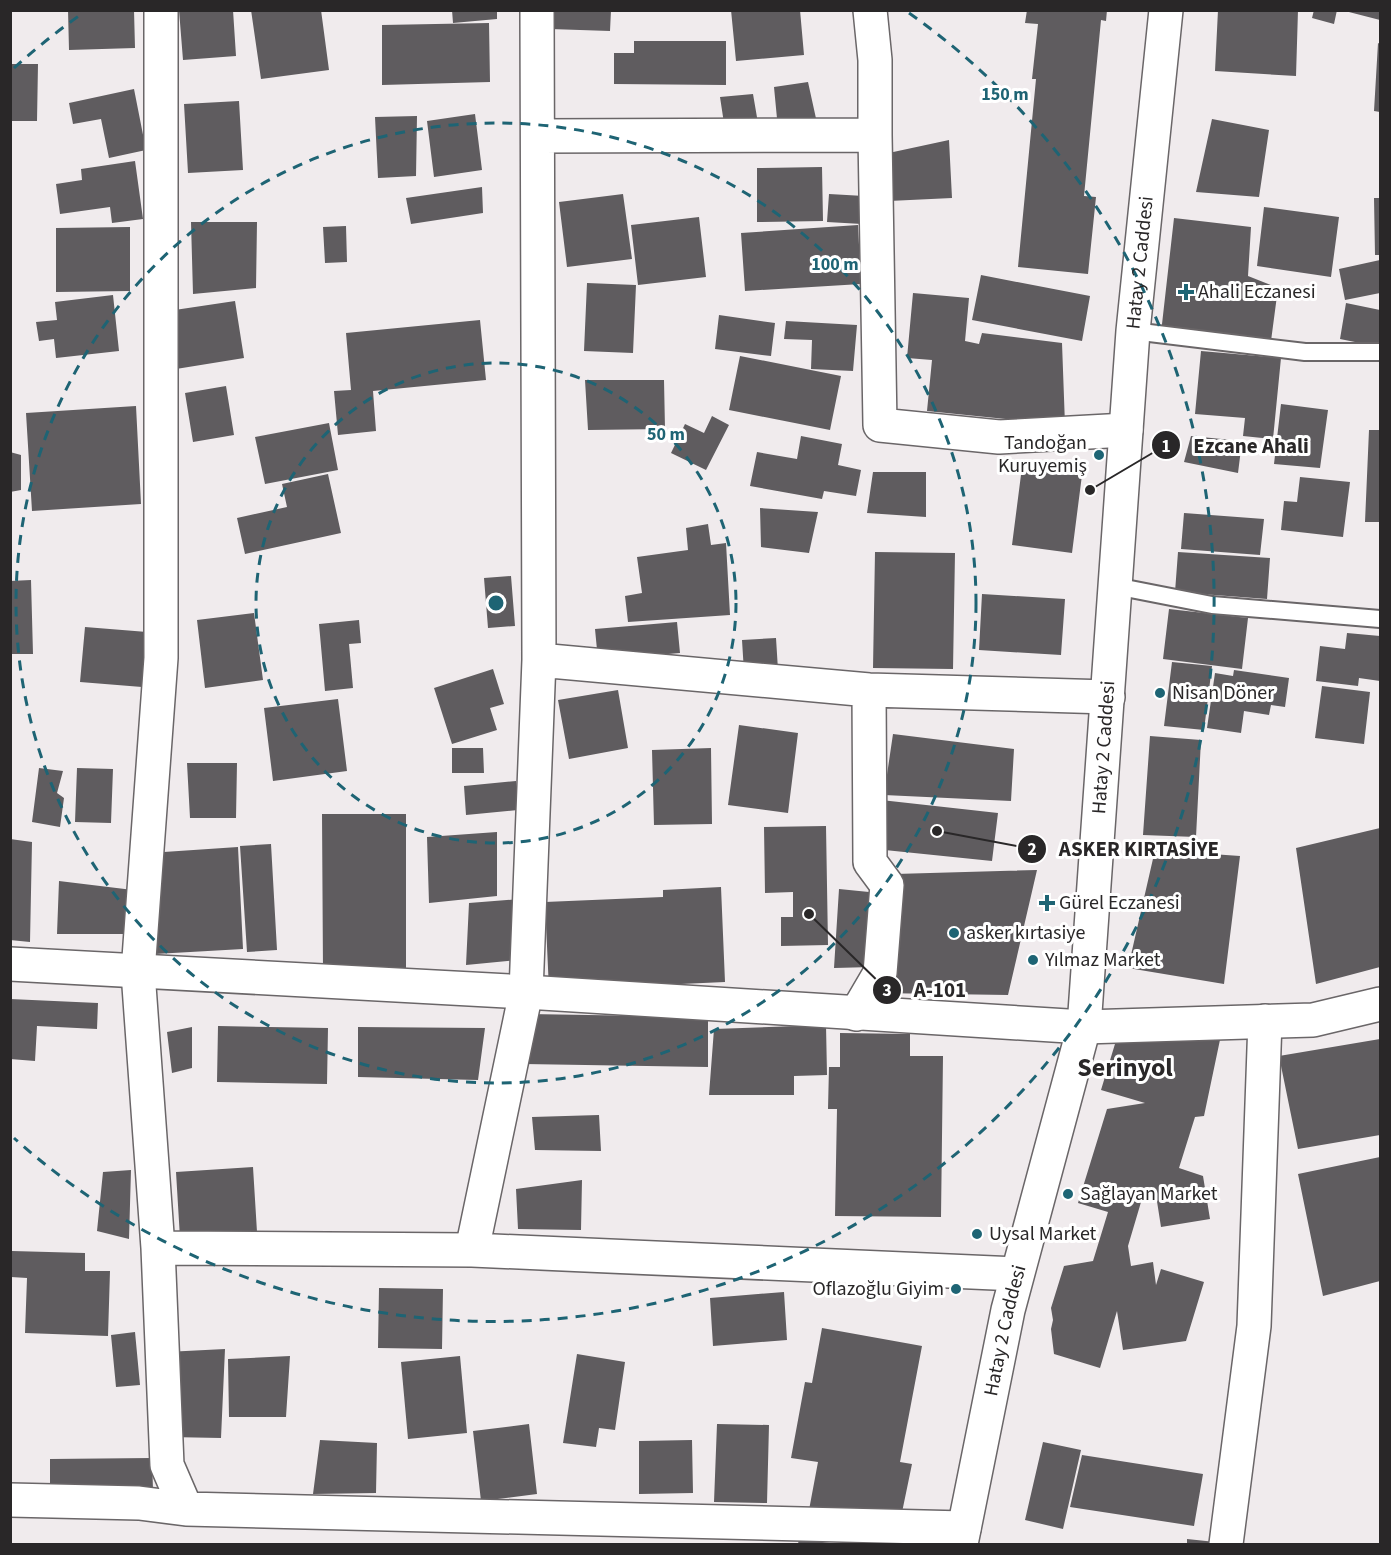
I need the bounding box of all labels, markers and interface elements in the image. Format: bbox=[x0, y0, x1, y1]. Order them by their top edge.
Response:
text: 150 m bbox=[981, 82, 1029, 107]
street label: Hatay 2 Caddesi bbox=[1119, 195, 1161, 331]
text: 100 m bbox=[811, 252, 859, 277]
place label: Ahali Eczanesi bbox=[1198, 278, 1316, 306]
marker: Ahali Eczanesi bbox=[1179, 285, 1193, 299]
text: 50 m bbox=[647, 422, 685, 447]
callout: Ezcane Ahali bbox=[1151, 426, 1321, 465]
place label: Tandoğan Kuruyemiş bbox=[998, 429, 1087, 480]
text: Ezcane Ahali bbox=[1193, 431, 1309, 461]
text: 1 bbox=[1161, 434, 1171, 459]
marker: Tandoğan Kuruyemiş bbox=[1092, 448, 1106, 462]
centre of rings bbox=[486, 593, 506, 613]
place label: Nisan Döner bbox=[1172, 679, 1274, 707]
street label: Hatay 2 Caddesi bbox=[1085, 680, 1122, 815]
marker: Nisan Döner bbox=[1153, 686, 1167, 700]
callout: ASKER KIRTASİYE bbox=[1017, 829, 1231, 868]
text: ASKER KIRTASİYE bbox=[1058, 834, 1219, 864]
text: 2 bbox=[1027, 837, 1037, 862]
place label: Gürel Eczanesi bbox=[1059, 889, 1180, 917]
marker: Gürel Eczanesi bbox=[1040, 896, 1054, 910]
place label: asker kırtasiye bbox=[966, 919, 1086, 947]
marker: asker kırtasiye bbox=[947, 926, 961, 940]
place label: Yılmaz Market bbox=[1044, 946, 1161, 974]
marker: Yılmaz Market bbox=[1026, 953, 1040, 967]
callout: A-101 bbox=[872, 970, 978, 1009]
text: A-101 bbox=[913, 975, 966, 1005]
text: 3 bbox=[882, 978, 892, 1003]
district label: Serinyol bbox=[1077, 1049, 1173, 1086]
place label: Sağlayan Market bbox=[1080, 1180, 1218, 1208]
marker: Sağlayan Market bbox=[1061, 1187, 1075, 1201]
place label: Uysal Market bbox=[989, 1220, 1097, 1248]
marker: Uysal Market bbox=[970, 1227, 984, 1241]
street label: Hatay 2 Caddesi bbox=[977, 1262, 1033, 1398]
place label: Oflazoğlu Giyim bbox=[812, 1275, 944, 1303]
marker: Oflazoğlu Giyim bbox=[949, 1282, 963, 1296]

